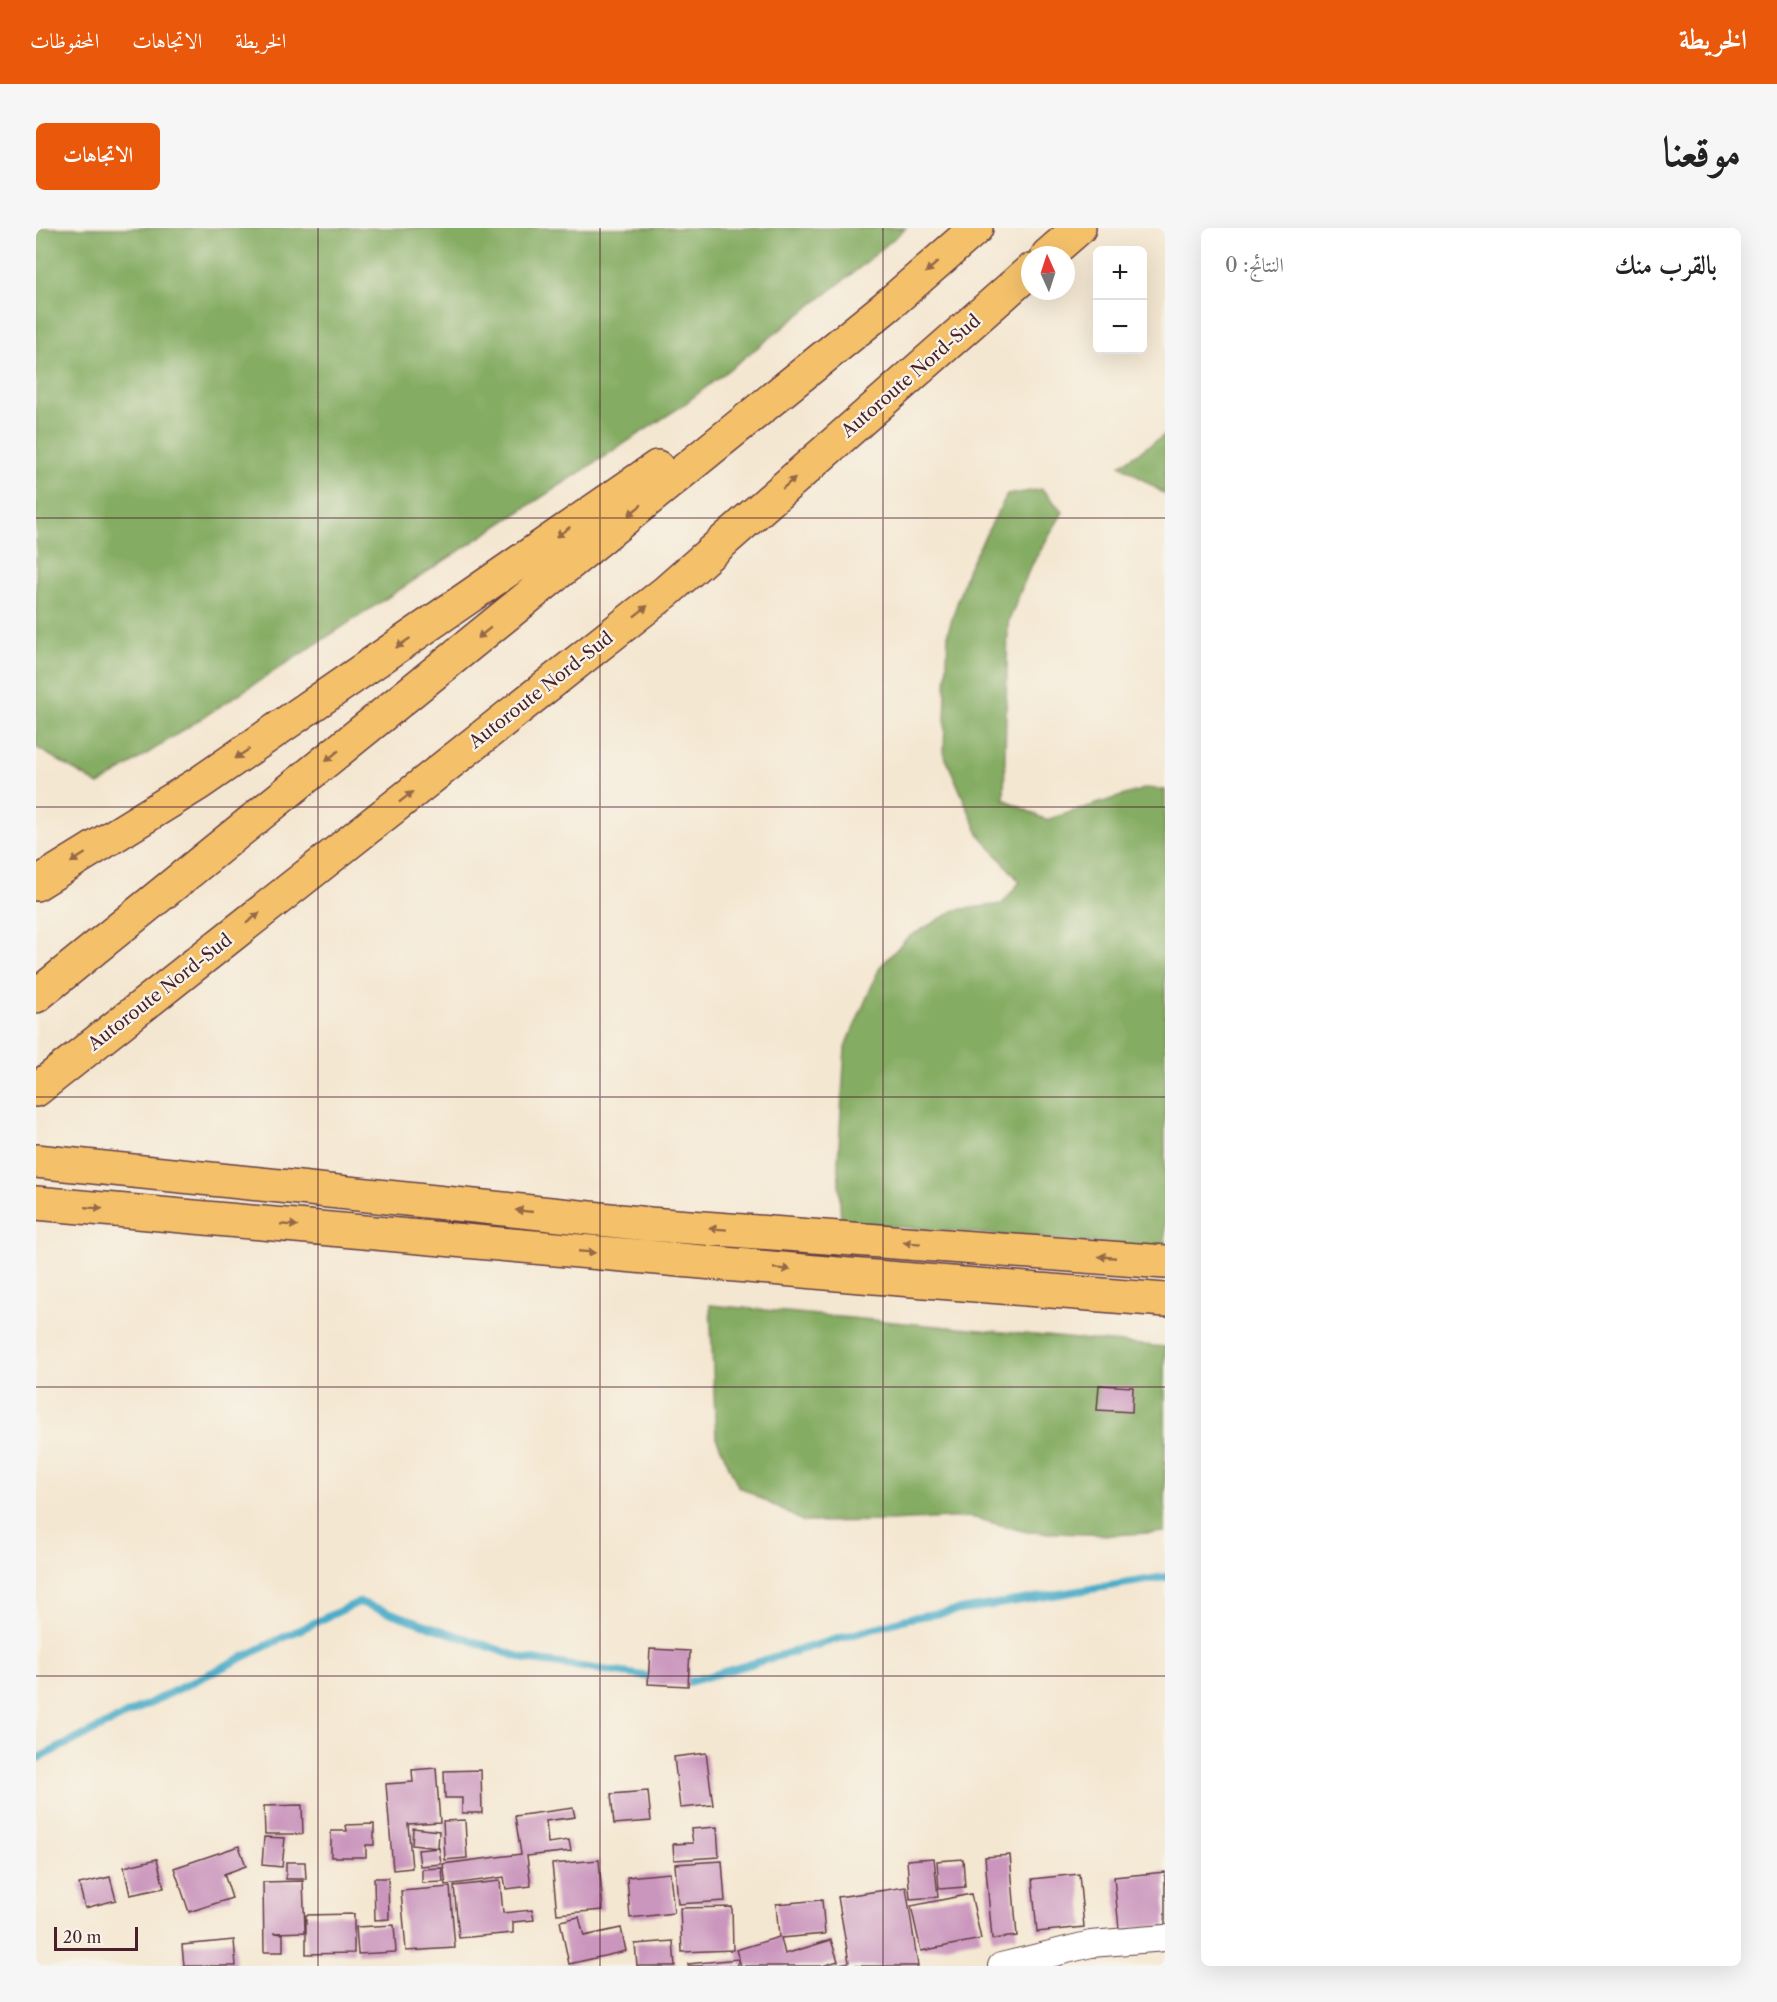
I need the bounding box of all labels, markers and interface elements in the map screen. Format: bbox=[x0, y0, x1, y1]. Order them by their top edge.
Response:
text: الخريطة bbox=[1679, 22, 1747, 56]
text: المحفوظات bbox=[30, 28, 99, 53]
text: الاتجاهات bbox=[132, 28, 202, 53]
text: الخريطة bbox=[235, 28, 286, 53]
button: الاتجاهات bbox=[36, 123, 160, 190]
text: موقعنا bbox=[1663, 125, 1741, 177]
north arrow bbox=[1021, 246, 1075, 300]
map controls bbox=[1093, 246, 1147, 354]
button: + bbox=[1093, 246, 1147, 300]
text: بالقرب منك bbox=[1614, 249, 1717, 281]
text: النتائج: 0 bbox=[1225, 253, 1284, 277]
one-way arrow bbox=[925, 260, 940, 273]
button: − bbox=[1093, 300, 1147, 354]
street label: Autoroute Nord-Sud bbox=[836, 310, 985, 443]
one-way arrow bbox=[781, 477, 796, 490]
one-way arrow bbox=[627, 504, 643, 517]
one-way arrow bbox=[556, 526, 572, 538]
one-way arrow bbox=[634, 605, 649, 617]
one-way arrow bbox=[477, 626, 492, 639]
street label: Autoroute Nord-Sud bbox=[464, 627, 618, 754]
one-way arrow bbox=[396, 637, 412, 649]
one-way arrow bbox=[235, 748, 251, 760]
one-way arrow bbox=[324, 749, 340, 762]
one-way arrow bbox=[398, 790, 414, 803]
one-way arrow bbox=[70, 853, 86, 864]
one-way arrow bbox=[246, 912, 261, 924]
street label: Autoroute Nord-Sud bbox=[83, 929, 237, 1056]
one-way arrow bbox=[85, 1203, 104, 1213]
one-way arrow bbox=[514, 1206, 533, 1216]
one-way arrow bbox=[279, 1220, 298, 1230]
one-way arrow bbox=[708, 1224, 727, 1233]
one-way arrow bbox=[903, 1238, 922, 1247]
one-way arrow bbox=[578, 1247, 597, 1257]
one-way arrow bbox=[1097, 1252, 1116, 1262]
one-way arrow bbox=[772, 1264, 791, 1274]
scale bar bbox=[54, 1924, 138, 1952]
text: 20 m bbox=[63, 1927, 102, 1947]

